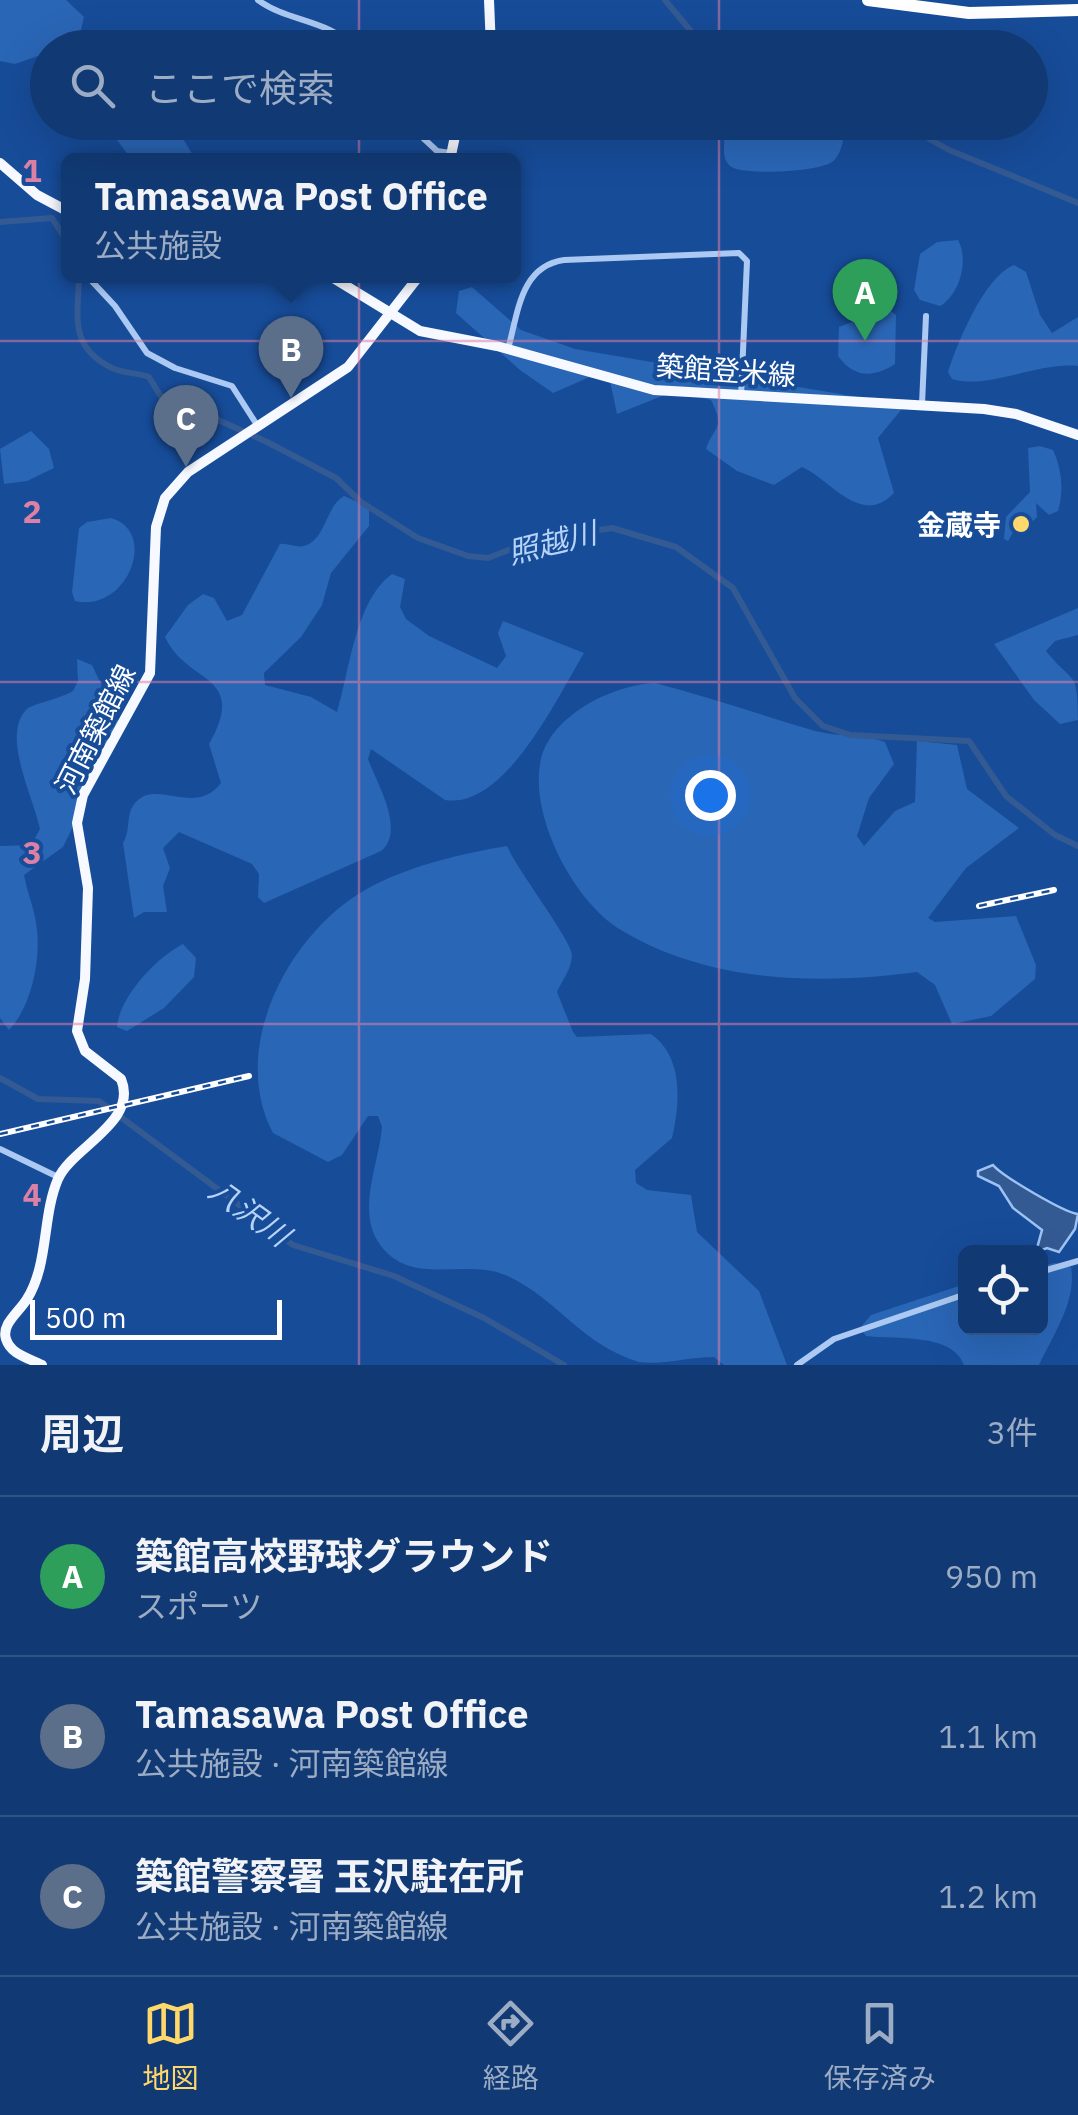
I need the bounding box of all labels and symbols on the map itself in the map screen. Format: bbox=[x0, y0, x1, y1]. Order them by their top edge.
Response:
text: 1 bbox=[22, 149, 42, 191]
pin: A bbox=[832, 258, 898, 341]
pin: B bbox=[258, 316, 324, 398]
street label: 築館登米線 bbox=[655, 347, 797, 393]
pin: C bbox=[154, 384, 218, 467]
text: 2 bbox=[22, 490, 42, 532]
place label: 金蔵寺 bbox=[917, 506, 1001, 543]
water label: 照越川 bbox=[504, 511, 603, 572]
marker: 金蔵寺 bbox=[1010, 513, 1032, 535]
street label: 河南築館線 bbox=[47, 658, 143, 800]
your location bbox=[685, 770, 736, 821]
text: 3 bbox=[22, 831, 42, 873]
water label: 八沢川 bbox=[202, 1170, 300, 1256]
text: 4 bbox=[22, 1173, 42, 1215]
scale bar bbox=[30, 1295, 282, 1340]

